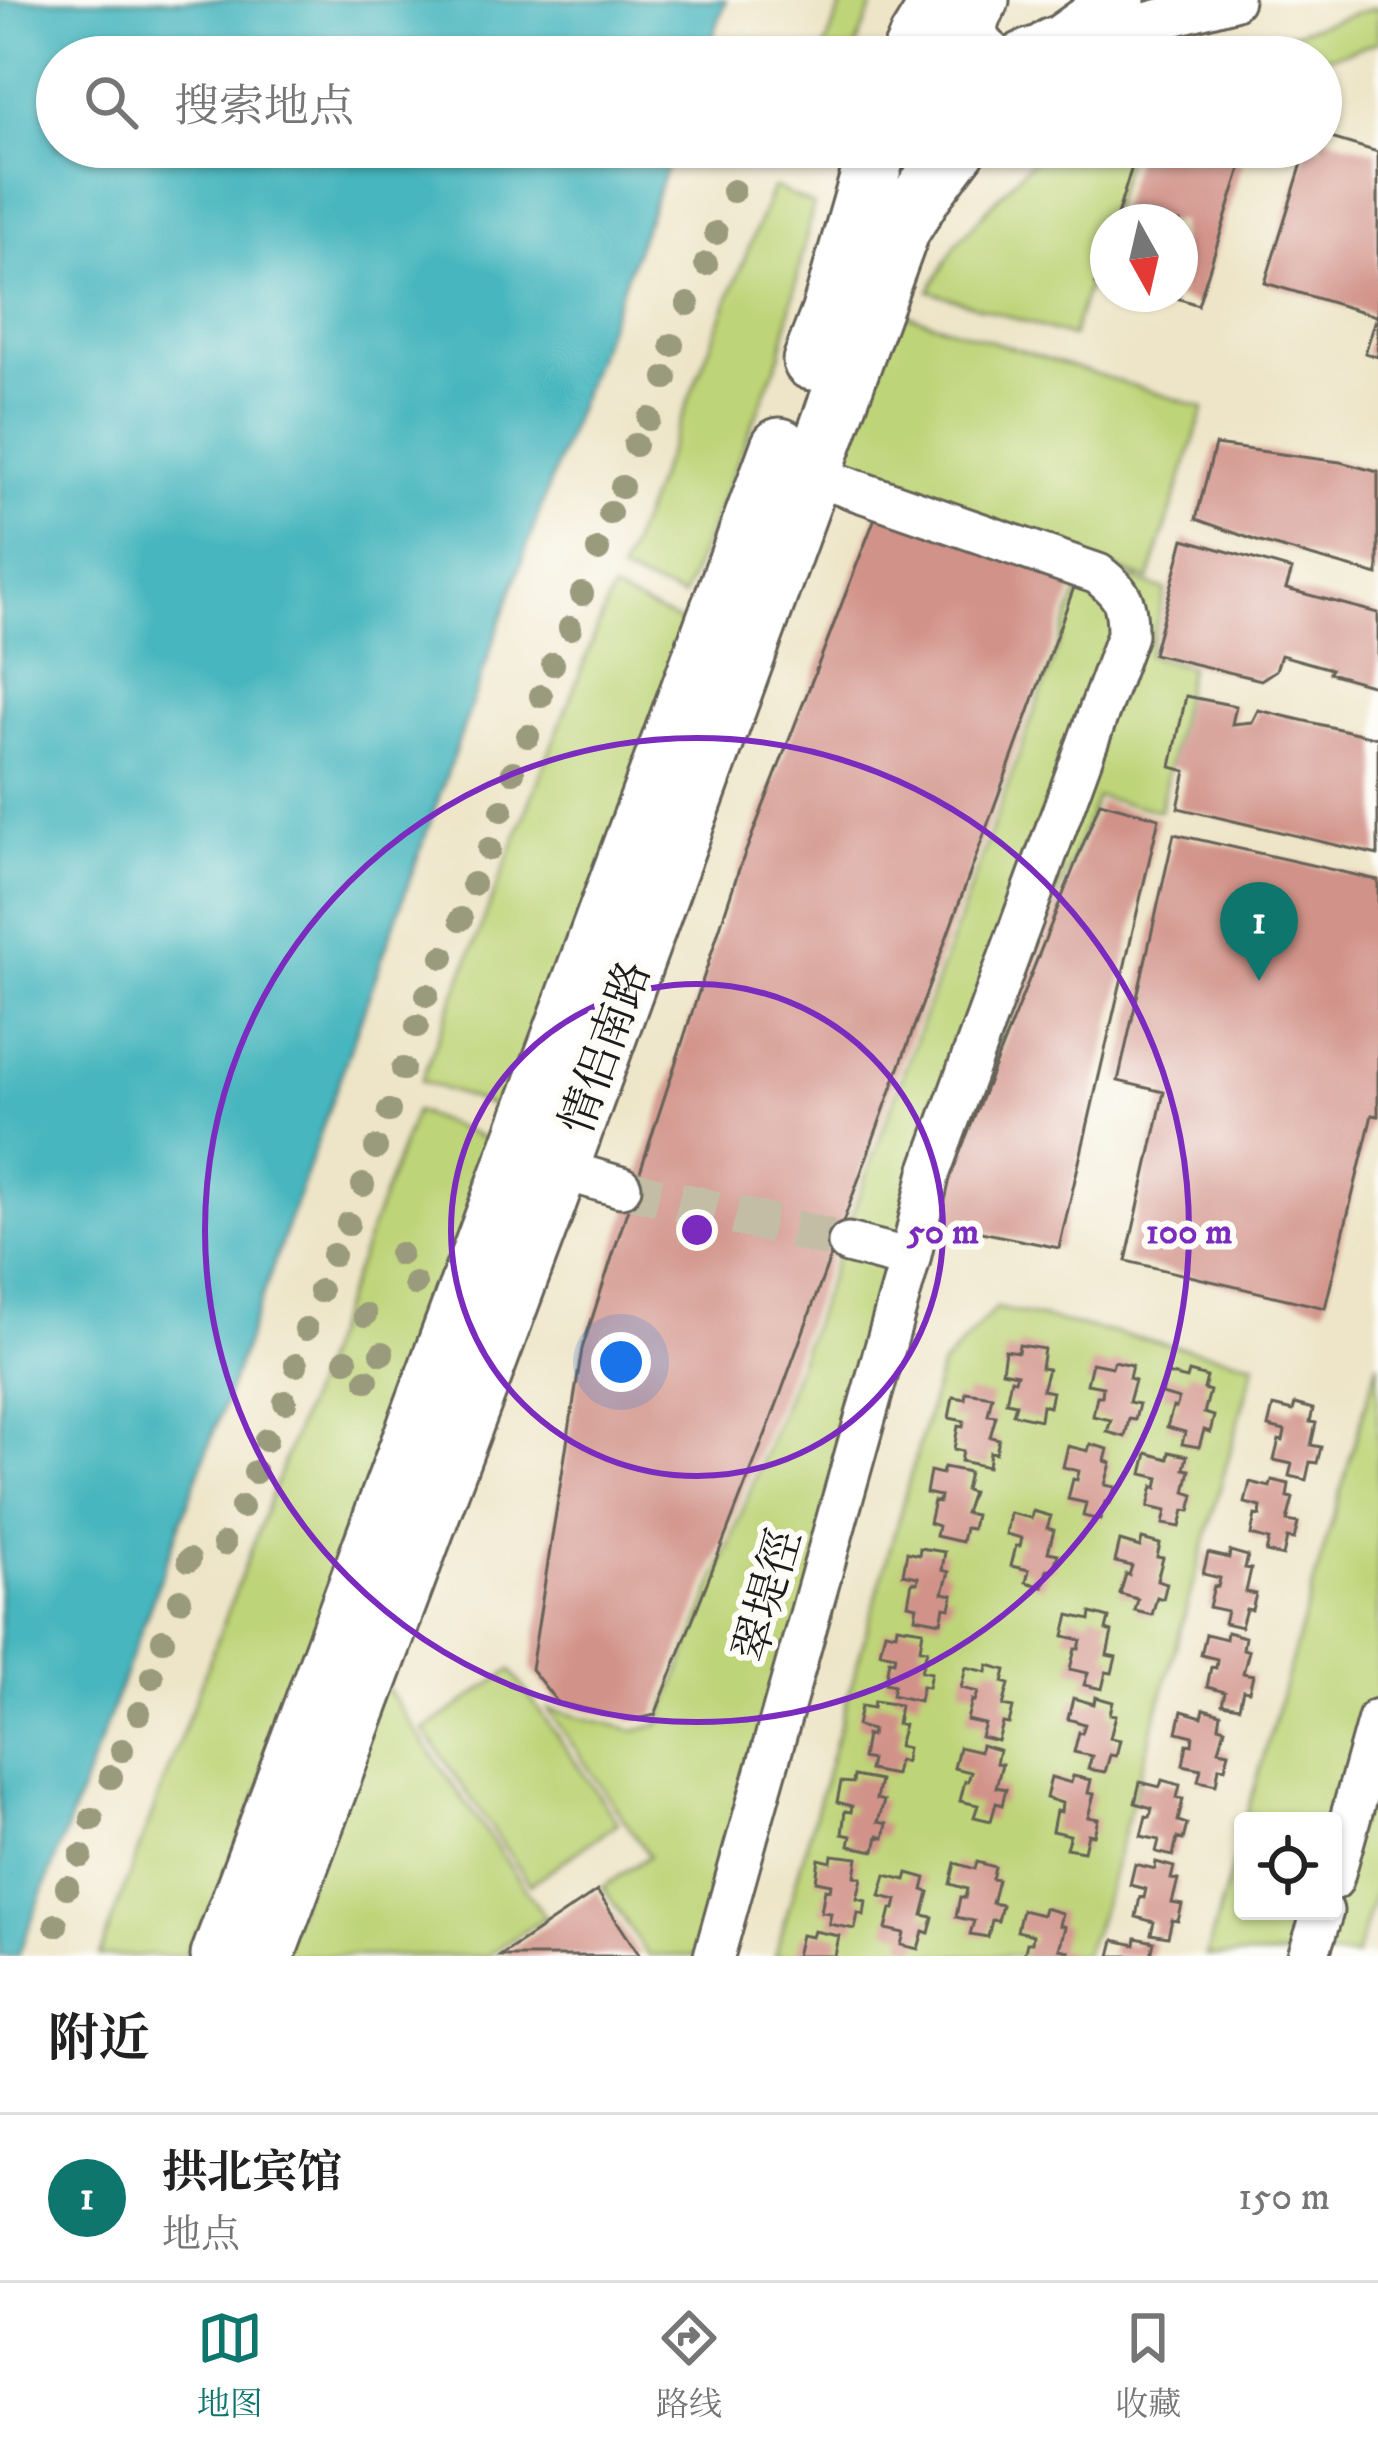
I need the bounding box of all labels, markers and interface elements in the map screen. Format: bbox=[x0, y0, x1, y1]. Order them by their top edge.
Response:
search box bbox=[36, 36, 1342, 168]
icon: search bbox=[78, 69, 144, 135]
text: 搜索地点 bbox=[174, 80, 354, 136]
north arrow bbox=[1090, 204, 1198, 312]
pin: 1 bbox=[1220, 882, 1298, 981]
street label: 情侣南路 bbox=[550, 954, 664, 1142]
centre of rings bbox=[676, 1209, 718, 1251]
text: 50 m bbox=[906, 1210, 979, 1255]
text: 100 m bbox=[1146, 1210, 1232, 1255]
your location bbox=[591, 1332, 651, 1392]
street label: 翠堤徑 bbox=[723, 1523, 814, 1668]
map controls bbox=[1234, 1812, 1342, 1920]
button: locate bbox=[1234, 1812, 1342, 1920]
text: 附近 bbox=[48, 2008, 150, 2072]
text: 拱北宾馆 bbox=[162, 2146, 342, 2202]
text: 1 bbox=[80, 2173, 94, 2222]
text: 150 m bbox=[1238, 2173, 1330, 2222]
text: 地点 bbox=[162, 2211, 240, 2260]
tab: 地图 bbox=[197, 2305, 263, 2426]
tab: 路线 bbox=[656, 2305, 722, 2426]
tab: 收藏 bbox=[1115, 2305, 1181, 2426]

